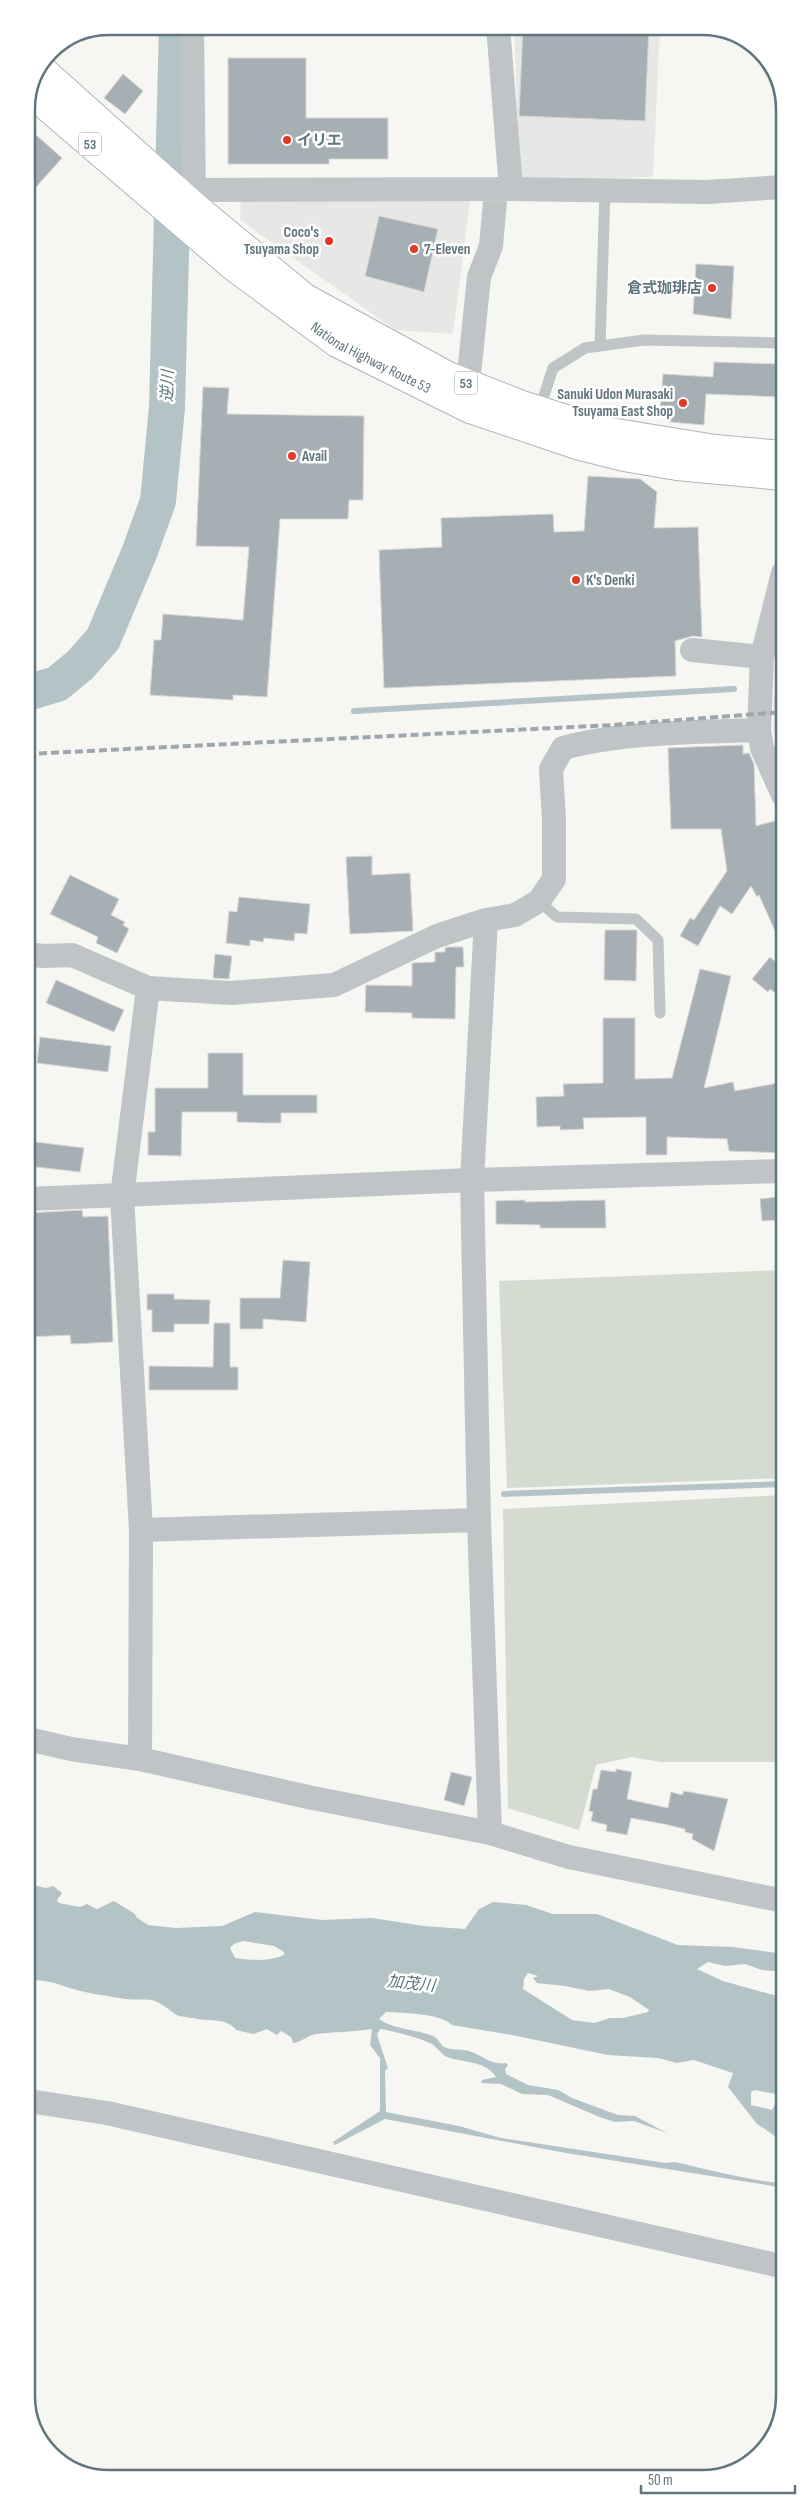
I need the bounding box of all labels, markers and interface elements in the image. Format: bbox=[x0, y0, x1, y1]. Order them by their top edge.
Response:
place label: イリエ bbox=[297, 131, 342, 150]
road number: 53 bbox=[79, 132, 101, 156]
marker: イリエ bbox=[281, 134, 293, 146]
place label: Coco's Tsuyama Shop bbox=[244, 223, 319, 259]
marker: Coco's Tsuyama Shop bbox=[323, 235, 335, 247]
place label: 7-Eleven bbox=[424, 240, 471, 259]
marker: 7-Eleven bbox=[408, 243, 420, 255]
place label: 倉式珈琲店 bbox=[627, 279, 702, 298]
marker: 倉式珈琲店 bbox=[706, 282, 718, 294]
street label: National Highway Route 53 bbox=[307, 317, 434, 398]
water label: 逆川 bbox=[158, 368, 178, 402]
road number: 53 bbox=[455, 372, 477, 394]
place label: Sanuki Udon Murasaki Tsuyama East Shop bbox=[557, 385, 673, 421]
marker: Sanuki Udon Murasaki Tsuyama East Shop bbox=[677, 397, 689, 409]
place label: Avail bbox=[301, 447, 327, 466]
marker: Avail bbox=[286, 450, 298, 462]
place label: K's Denki bbox=[586, 571, 634, 590]
marker: K's Denki bbox=[570, 574, 582, 586]
water label: 加茂川 bbox=[386, 1972, 438, 1996]
scale bar bbox=[641, 2462, 795, 2494]
text: 50 m bbox=[648, 2471, 673, 2490]

